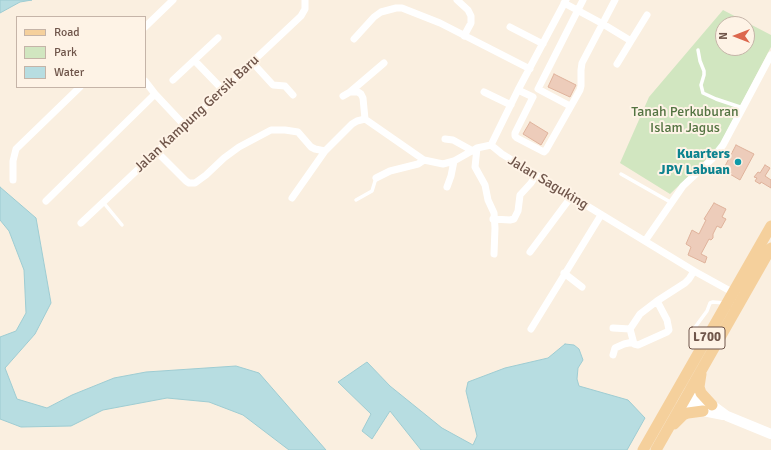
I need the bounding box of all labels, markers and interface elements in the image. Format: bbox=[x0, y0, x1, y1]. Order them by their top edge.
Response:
legend bbox=[16, 16, 146, 88]
north arrow bbox=[715, 16, 755, 56]
text: Road bbox=[54, 25, 80, 40]
text: N bbox=[717, 32, 730, 40]
text: Park bbox=[54, 45, 77, 60]
street label: Jalan Kampung Gersik Baru bbox=[131, 52, 263, 176]
text: Water bbox=[54, 65, 84, 80]
park label: Tanah Perkuburan Islam Jagus bbox=[631, 104, 739, 136]
place label: Kuarters JPV Labuan bbox=[659, 146, 730, 178]
street label: Jalan Saguking bbox=[505, 152, 591, 214]
marker: Kuarters JPV Labuan bbox=[733, 157, 743, 167]
road number: L700 bbox=[689, 327, 725, 349]

